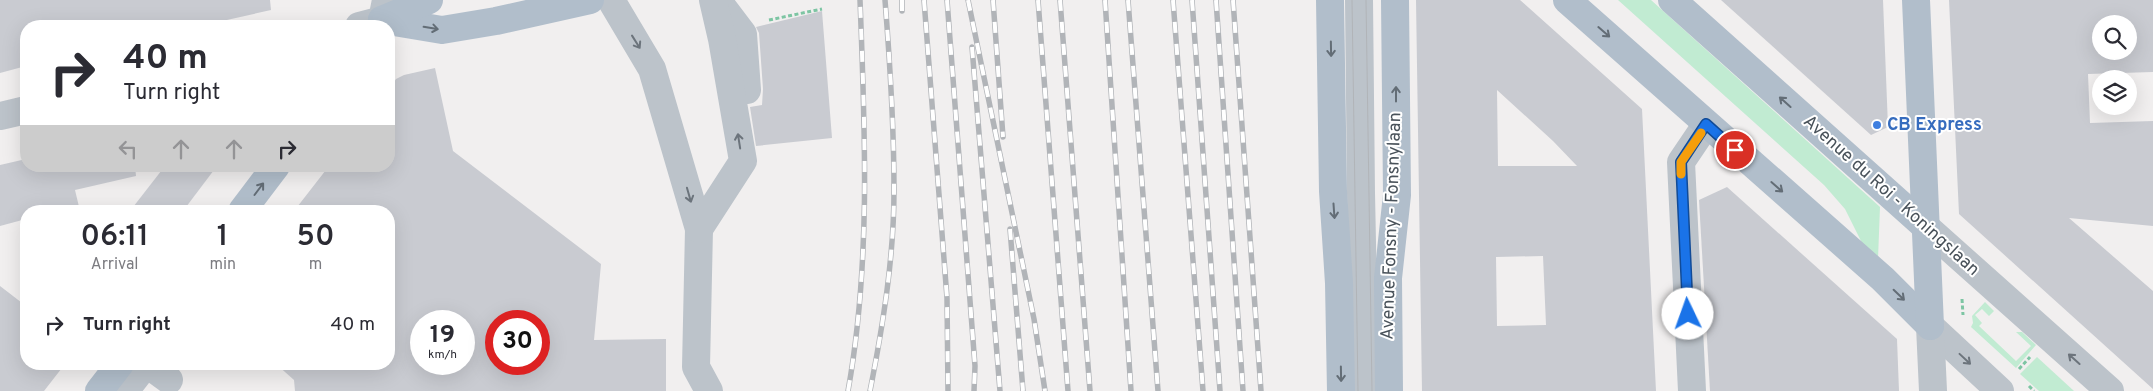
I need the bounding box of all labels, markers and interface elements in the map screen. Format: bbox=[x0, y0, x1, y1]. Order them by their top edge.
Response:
map controls bbox=[2092, 15, 2137, 115]
button: search bbox=[2092, 15, 2137, 60]
one-way arrow bbox=[422, 23, 438, 33]
one-way arrow bbox=[1597, 26, 1610, 38]
one-way arrow bbox=[631, 35, 641, 49]
text: 40 m bbox=[123, 37, 208, 81]
icon: right bbox=[40, 40, 105, 105]
one-way arrow bbox=[1326, 40, 1336, 56]
button: layers bbox=[2092, 70, 2137, 115]
text: Turn right bbox=[123, 80, 220, 107]
one-way arrow bbox=[1391, 86, 1401, 102]
one-way arrow bbox=[1778, 96, 1791, 108]
street label: Avenue du Roi - Koningslaan bbox=[1798, 111, 1984, 281]
street label: Avenue Fonsny - Fonsnylaan bbox=[1377, 112, 1407, 340]
place label: CB Express bbox=[1887, 114, 1982, 137]
marker: CB Express bbox=[1871, 119, 1883, 131]
pin bbox=[1714, 129, 1756, 171]
one-way arrow bbox=[734, 133, 744, 149]
icon: left bbox=[114, 135, 142, 163]
icon: ahead bbox=[167, 135, 195, 163]
icon: ahead bbox=[220, 135, 248, 163]
icon: right bbox=[273, 135, 301, 163]
icon: arrive bbox=[1721, 136, 1749, 164]
one-way arrow bbox=[1771, 181, 1784, 193]
one-way arrow bbox=[254, 182, 264, 196]
one-way arrow bbox=[684, 186, 694, 202]
one-way arrow bbox=[1329, 203, 1339, 219]
text: 06:11 bbox=[81, 219, 149, 256]
text: 1 bbox=[217, 219, 229, 256]
text: 50 bbox=[297, 219, 334, 256]
text: Arrival bbox=[91, 255, 139, 275]
text: min bbox=[209, 255, 236, 275]
text: m bbox=[309, 255, 322, 275]
position arrow bbox=[1661, 287, 1713, 339]
one-way arrow bbox=[1893, 289, 1905, 301]
speed limit sign: 30 bbox=[485, 310, 550, 375]
icon: right bbox=[40, 311, 68, 339]
text: Turn right bbox=[83, 313, 171, 337]
text: 40 m bbox=[330, 313, 375, 337]
text: 19 bbox=[430, 320, 455, 352]
text: km/h bbox=[428, 347, 457, 363]
one-way arrow bbox=[1958, 353, 1971, 365]
one-way arrow bbox=[2067, 353, 2080, 364]
one-way arrow bbox=[1336, 365, 1346, 381]

